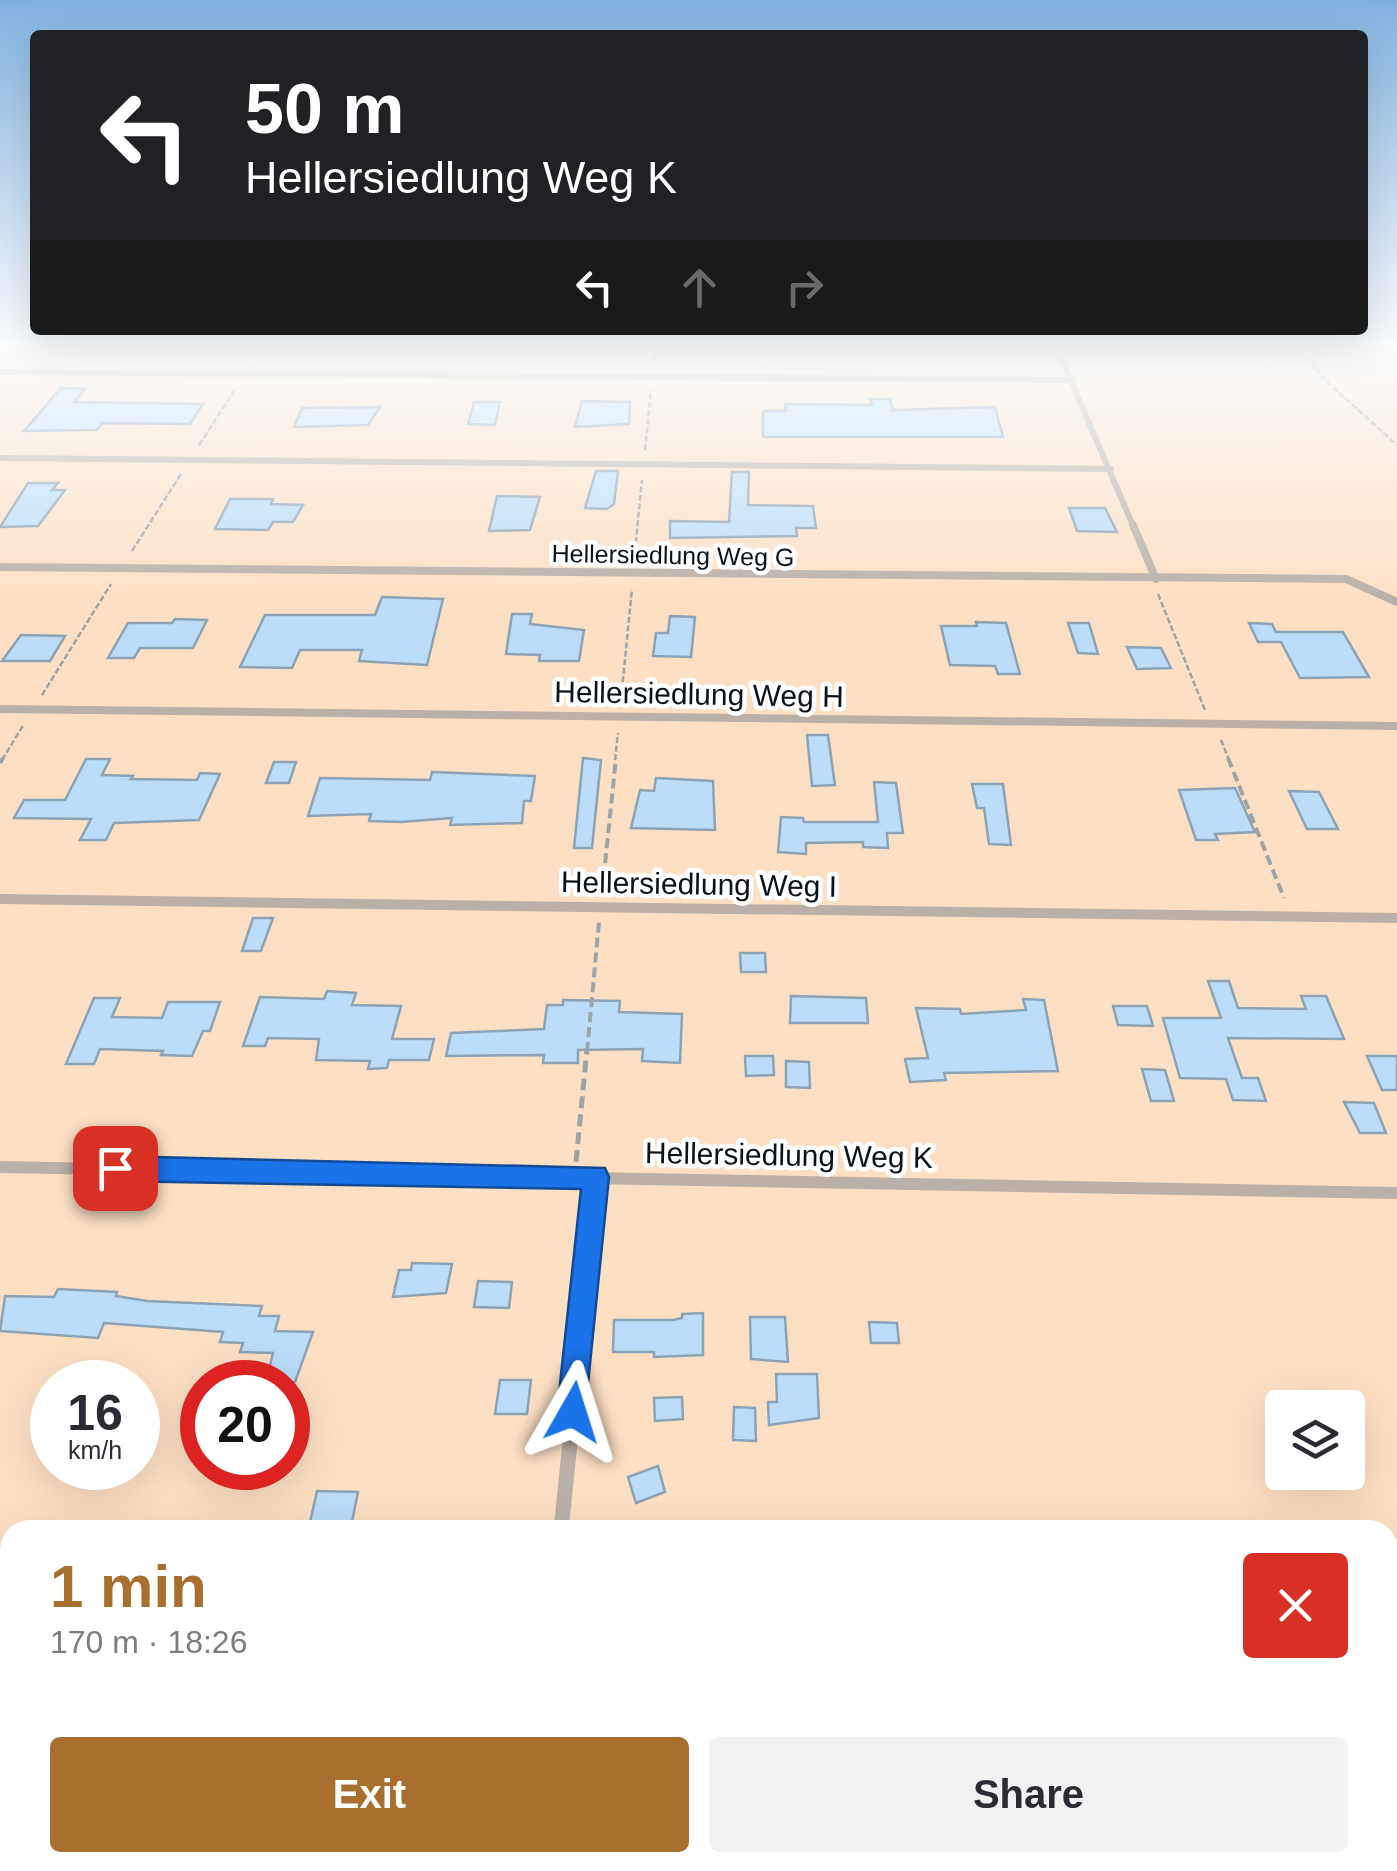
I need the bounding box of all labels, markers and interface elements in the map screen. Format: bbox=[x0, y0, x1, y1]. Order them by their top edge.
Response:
icon: left bbox=[80, 70, 210, 200]
text: 50 m bbox=[245, 70, 405, 148]
text: Hellersiedlung Weg K bbox=[245, 152, 677, 203]
icon: left bbox=[567, 260, 622, 315]
icon: ahead bbox=[672, 260, 727, 315]
icon: right bbox=[777, 260, 832, 315]
street label: Hellersiedlung Weg G bbox=[551, 539, 795, 571]
street label: Hellersiedlung Weg H bbox=[554, 675, 844, 713]
street label: Hellersiedlung Weg I bbox=[561, 865, 837, 903]
pin bbox=[73, 1126, 158, 1211]
street label: Hellersiedlung Weg K bbox=[645, 1136, 933, 1174]
icon: arrive bbox=[88, 1141, 143, 1196]
speed limit sign: 20 bbox=[180, 1360, 310, 1490]
position arrow bbox=[521, 1360, 625, 1464]
text: 16 bbox=[67, 1385, 123, 1441]
map controls bbox=[1265, 1390, 1365, 1490]
button: layers bbox=[1265, 1390, 1365, 1490]
text: km/h bbox=[68, 1436, 122, 1464]
text: 1 min bbox=[50, 1553, 207, 1620]
button: close bbox=[1243, 1553, 1348, 1658]
text: 170 m · 18:26 bbox=[50, 1624, 247, 1660]
button: Exit bbox=[50, 1737, 689, 1852]
button: Share bbox=[709, 1737, 1348, 1852]

